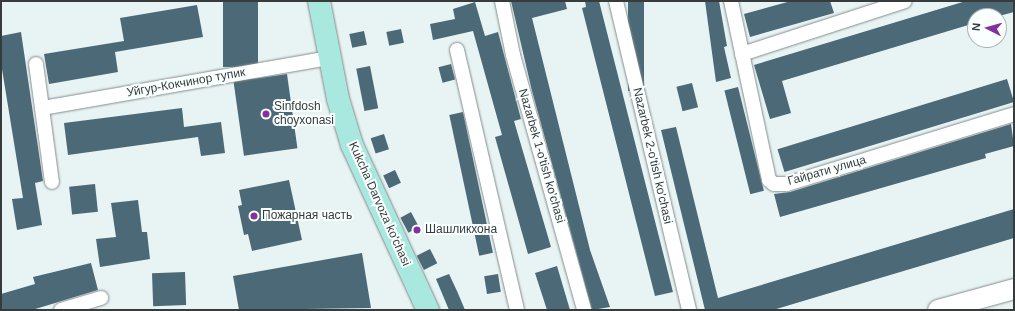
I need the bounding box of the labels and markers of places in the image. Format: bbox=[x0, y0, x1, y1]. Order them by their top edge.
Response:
place label: Sinfdosh choyxonasi bbox=[274, 100, 334, 128]
marker: Sinfdosh choyxonasi bbox=[261, 109, 271, 119]
place label: Пожарная часть bbox=[262, 209, 352, 223]
marker: Пожарная часть bbox=[249, 211, 259, 221]
place label: Шашликхона bbox=[425, 223, 497, 237]
marker: Шашликхона bbox=[412, 225, 422, 235]

